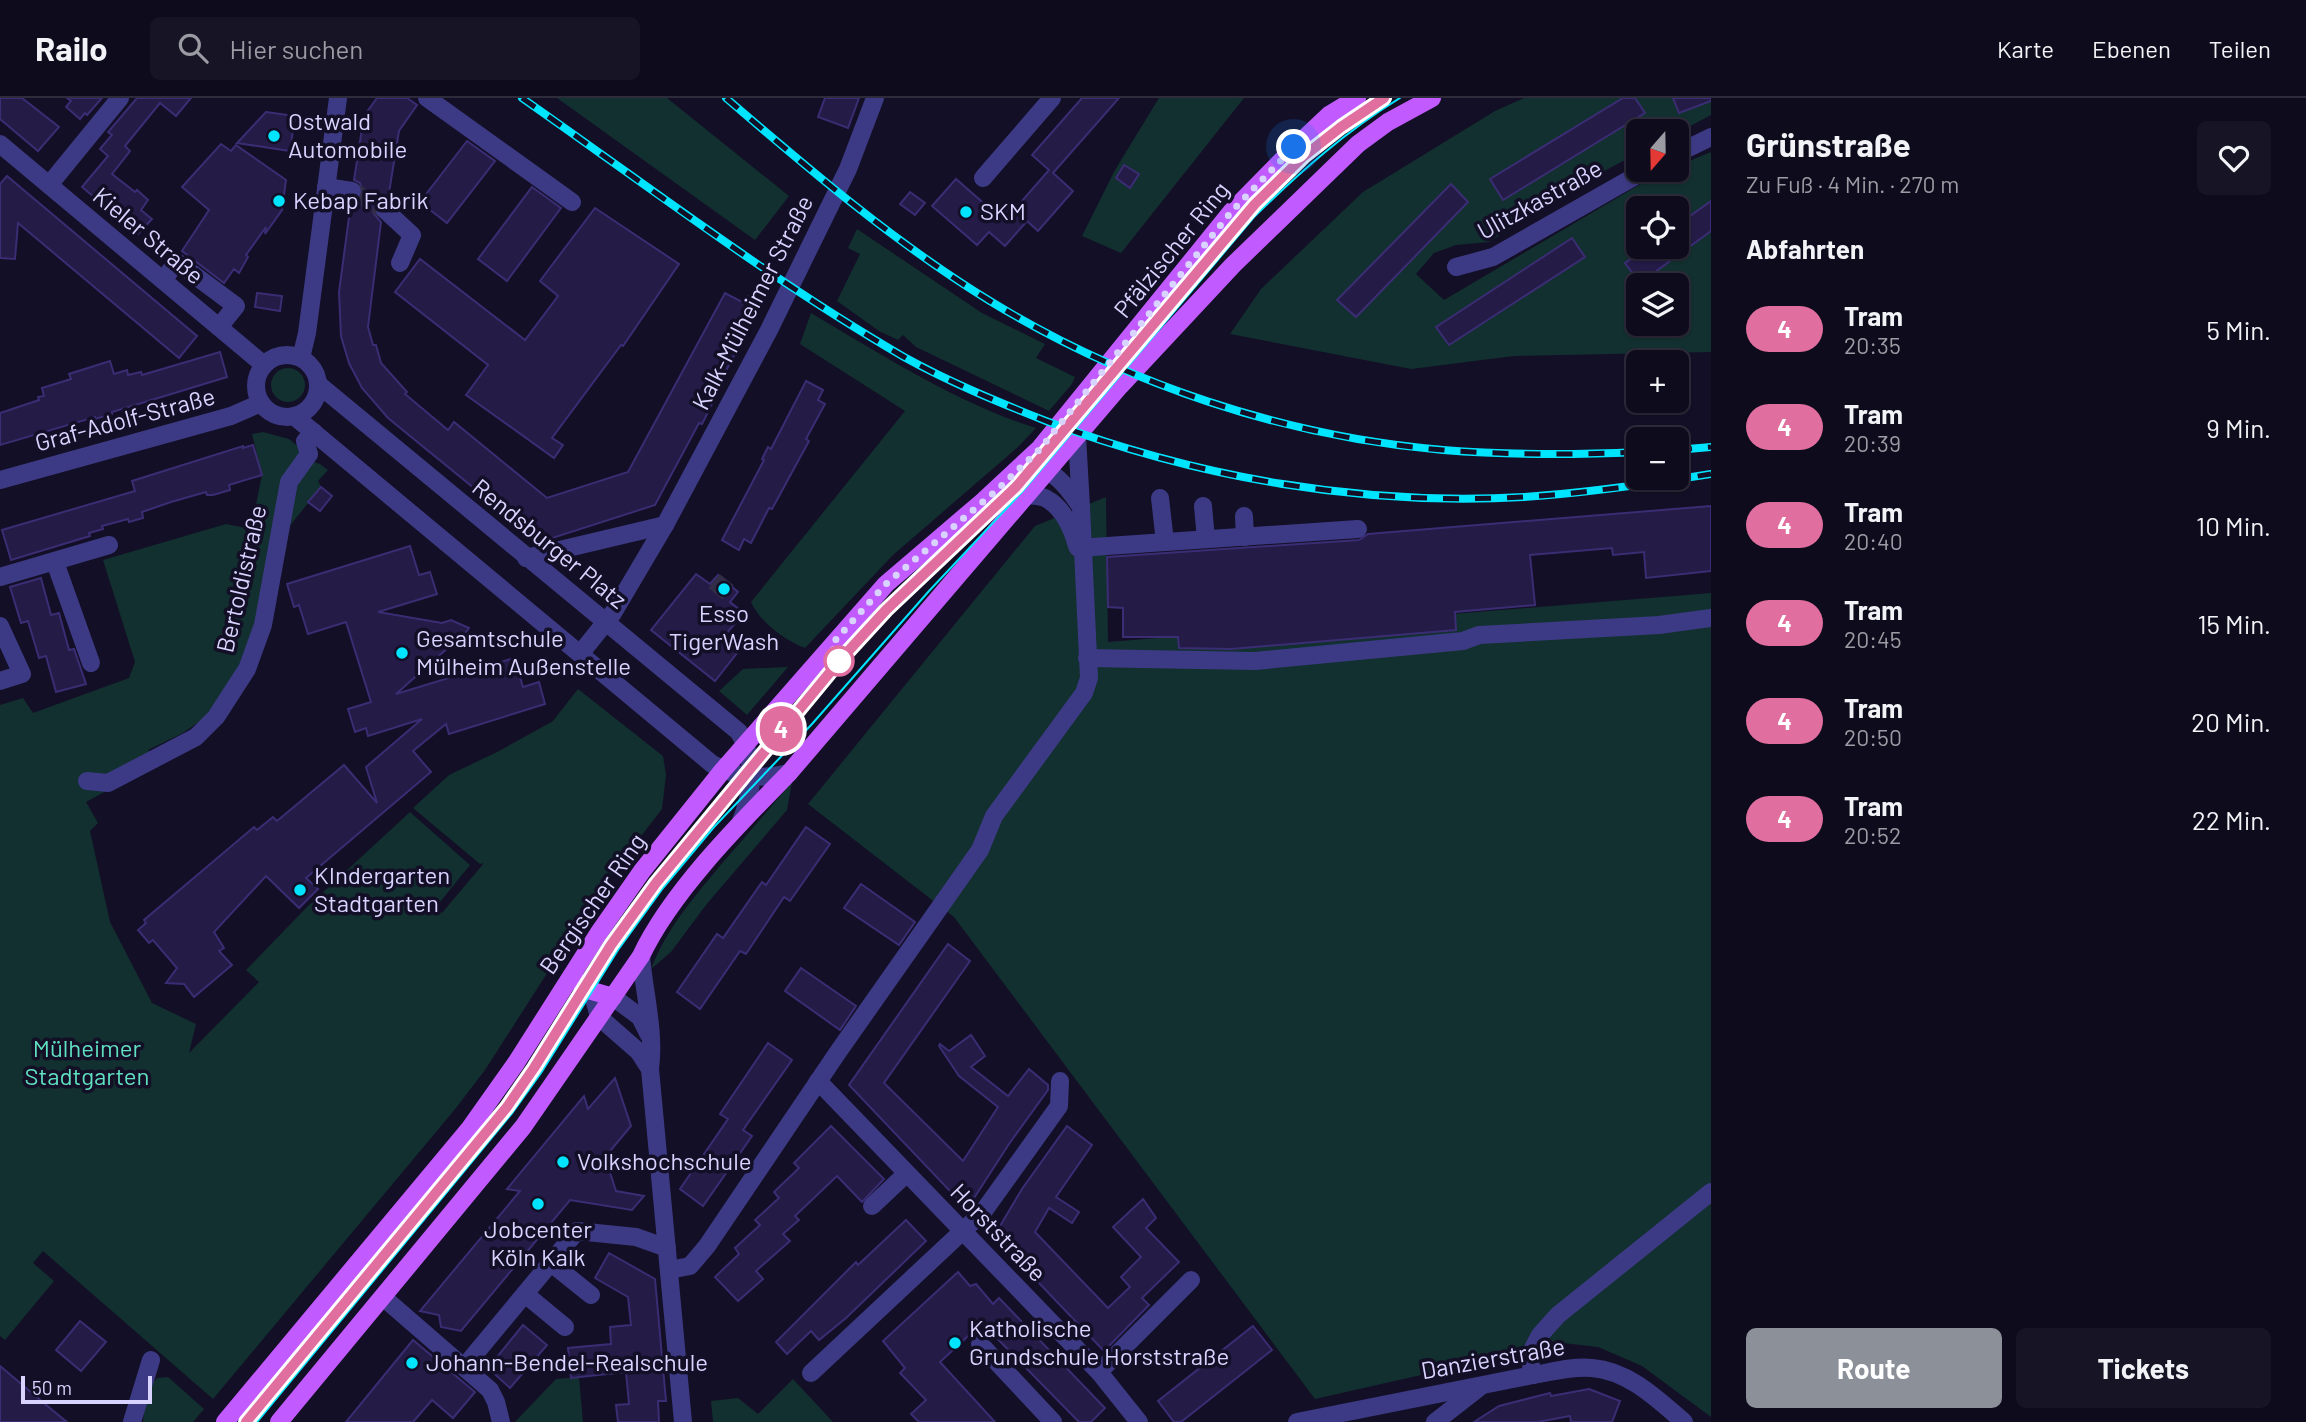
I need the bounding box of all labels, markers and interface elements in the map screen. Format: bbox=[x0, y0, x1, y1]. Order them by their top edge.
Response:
search box bbox=[150, 17, 640, 80]
text: Railo bbox=[35, 28, 108, 68]
icon: search bbox=[174, 29, 212, 67]
text: Hier suchen bbox=[230, 33, 363, 64]
text: Karte bbox=[1997, 34, 2054, 63]
text: Ebenen bbox=[2092, 34, 2171, 63]
text: Teilen bbox=[2209, 34, 2271, 63]
place label: Ostwald Automobile bbox=[288, 106, 407, 163]
north arrow bbox=[1626, 119, 1689, 182]
map controls bbox=[1626, 119, 1689, 490]
button: heart bbox=[2197, 121, 2271, 195]
text: Grünstraße bbox=[1746, 124, 1911, 164]
marker: Ostwald Automobile bbox=[266, 128, 282, 144]
your location bbox=[1276, 129, 1311, 164]
street label: Ulitzkastraße bbox=[1472, 153, 1607, 245]
text: Zu Fuß · 4 Min. · 270 m bbox=[1746, 170, 1959, 198]
street label: Pfälzischer Ring bbox=[1107, 175, 1235, 323]
street label: Kieler Straße bbox=[88, 180, 210, 289]
place label: Kebap Fabrik bbox=[293, 185, 429, 214]
street label: Kalk-Mülheimer Straße bbox=[685, 190, 818, 414]
marker: Kebap Fabrik bbox=[271, 193, 287, 209]
place label: SKM bbox=[980, 196, 1026, 225]
button: locate bbox=[1626, 196, 1689, 259]
marker: SKM bbox=[958, 204, 974, 220]
text: Abfahrten bbox=[1746, 233, 1864, 264]
button: layers bbox=[1626, 273, 1689, 336]
text: Tram bbox=[1844, 300, 1903, 331]
text: 4 bbox=[1777, 314, 1792, 343]
text: 5 Min. bbox=[2207, 314, 2271, 345]
text: 20:35 bbox=[1844, 331, 1901, 359]
button: + bbox=[1626, 350, 1689, 413]
street label: Graf-Adolf-Straße bbox=[31, 381, 218, 457]
text: Tram bbox=[1844, 398, 1903, 429]
text: 4 bbox=[1777, 412, 1792, 441]
text: 9 Min. bbox=[2206, 412, 2271, 443]
button: − bbox=[1626, 427, 1689, 490]
text: 20:39 bbox=[1844, 429, 1901, 457]
street label: Rendsburger Platz bbox=[467, 472, 633, 614]
text: Tram bbox=[1844, 496, 1903, 527]
street label: Bertoldistraße bbox=[209, 502, 272, 655]
text: 4 bbox=[1777, 510, 1792, 539]
text: 10 Min. bbox=[2196, 510, 2271, 541]
text: 20:40 bbox=[1844, 527, 1903, 555]
marker: Esso TigerWash bbox=[716, 581, 732, 597]
text: Tram bbox=[1844, 594, 1903, 625]
place label: Esso TigerWash bbox=[669, 598, 779, 655]
text: 4 bbox=[1777, 608, 1792, 637]
text: 15 Min. bbox=[2197, 608, 2271, 639]
place label: Gesamtschule Mülheim Außenstelle bbox=[416, 623, 631, 680]
text: 20:45 bbox=[1844, 625, 1902, 653]
marker: Gesamtschule Mülheim Außenstelle bbox=[394, 645, 410, 661]
unlabelled marker bbox=[824, 646, 854, 676]
text: Tram bbox=[1844, 692, 1903, 723]
line badge: 4 bbox=[758, 706, 804, 752]
text: 4 bbox=[1777, 706, 1792, 735]
text: 20 Min. bbox=[2191, 706, 2271, 737]
text: 4 bbox=[774, 714, 788, 743]
text: 20:50 bbox=[1844, 723, 1902, 751]
text: Tram bbox=[1844, 790, 1903, 821]
text: 4 bbox=[1777, 804, 1792, 833]
text: 22 Min. bbox=[2192, 804, 2271, 835]
text: 20:52 bbox=[1844, 821, 1901, 849]
street label: Bergischer Ring bbox=[533, 827, 651, 979]
place label: KIndergarten Stadtgarten bbox=[314, 860, 450, 917]
marker: KIndergarten Stadtgarten bbox=[292, 882, 308, 898]
park label: Mülheimer Stadtgarten bbox=[25, 1033, 150, 1090]
place label: Volkshochschule bbox=[577, 1146, 751, 1175]
marker: Volkshochschule bbox=[555, 1154, 571, 1170]
street label: Horststraße bbox=[945, 1177, 1053, 1287]
marker: Jobcenter Köln Kalk bbox=[530, 1196, 546, 1212]
place label: Jobcenter Köln Kalk bbox=[484, 1214, 592, 1271]
place label: Katholische Grundschule Horststraße bbox=[969, 1313, 1229, 1370]
button: Route bbox=[1746, 1328, 2002, 1408]
button: Tickets bbox=[2016, 1328, 2271, 1408]
street label: Danzierstraße bbox=[1419, 1331, 1567, 1384]
marker: Katholische Grundschule Horststraße bbox=[947, 1335, 963, 1351]
place label: Johann-Bendel-Realschule bbox=[426, 1347, 708, 1376]
marker: Johann-Bendel-Realschule bbox=[404, 1355, 420, 1371]
scale bar bbox=[21, 1373, 152, 1405]
text: 50 m bbox=[32, 1376, 72, 1399]

